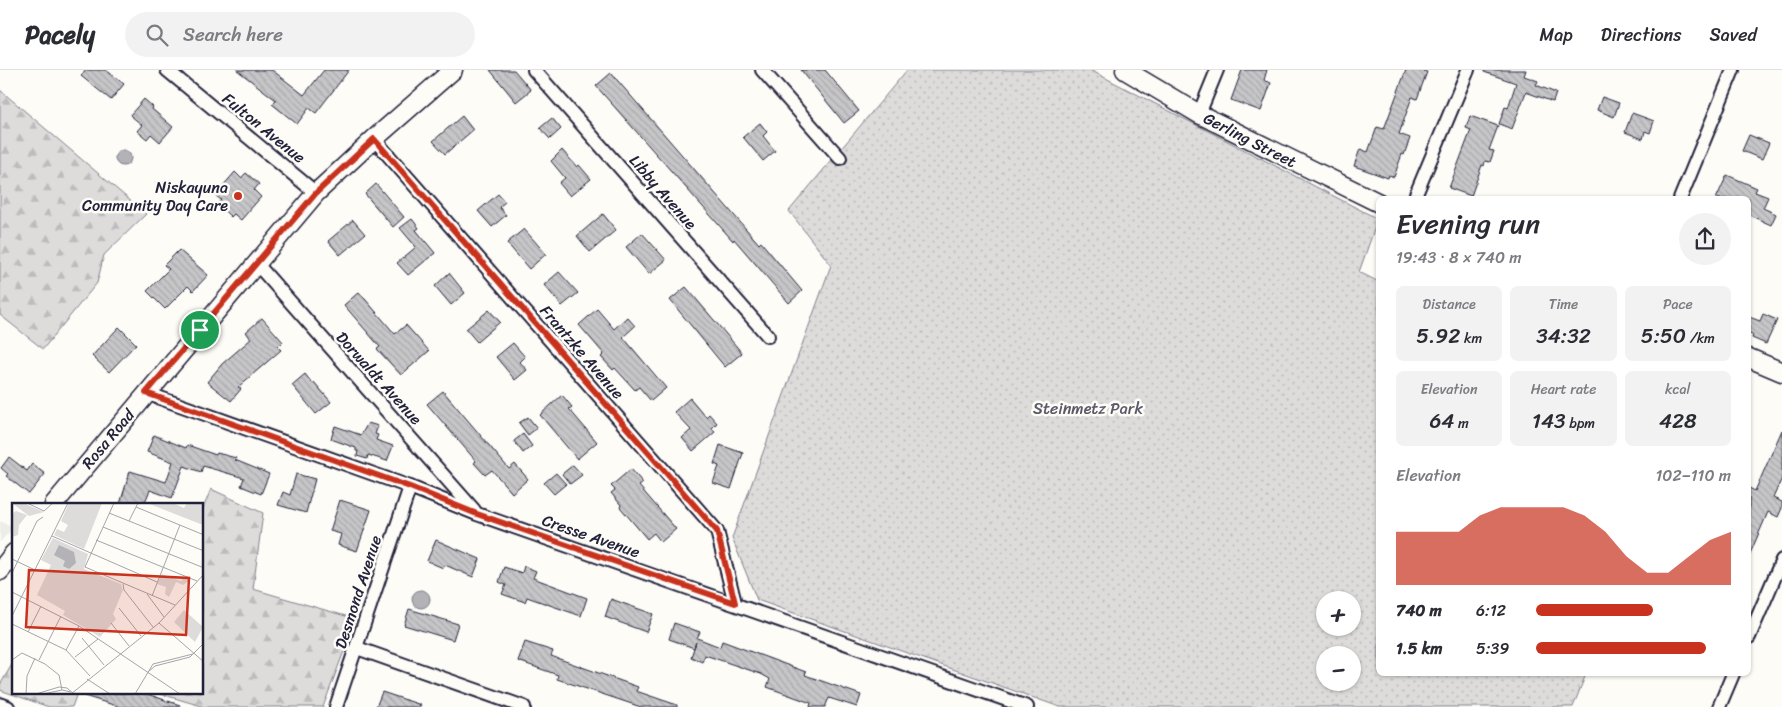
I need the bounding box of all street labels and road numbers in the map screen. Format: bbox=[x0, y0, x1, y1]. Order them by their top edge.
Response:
street label: Fulton Avenue bbox=[216, 85, 312, 171]
street label: Gerling Street bbox=[1198, 104, 1302, 176]
street label: Libby Avenue bbox=[622, 148, 704, 237]
street label: Frantzke Avenue bbox=[532, 298, 632, 406]
street label: Dorwaldt Avenue bbox=[329, 324, 430, 432]
street label: Rosa Road bbox=[74, 401, 143, 476]
street label: Cresse Avenue bbox=[538, 506, 644, 566]
street label: Desmond Avenue bbox=[326, 531, 390, 653]

